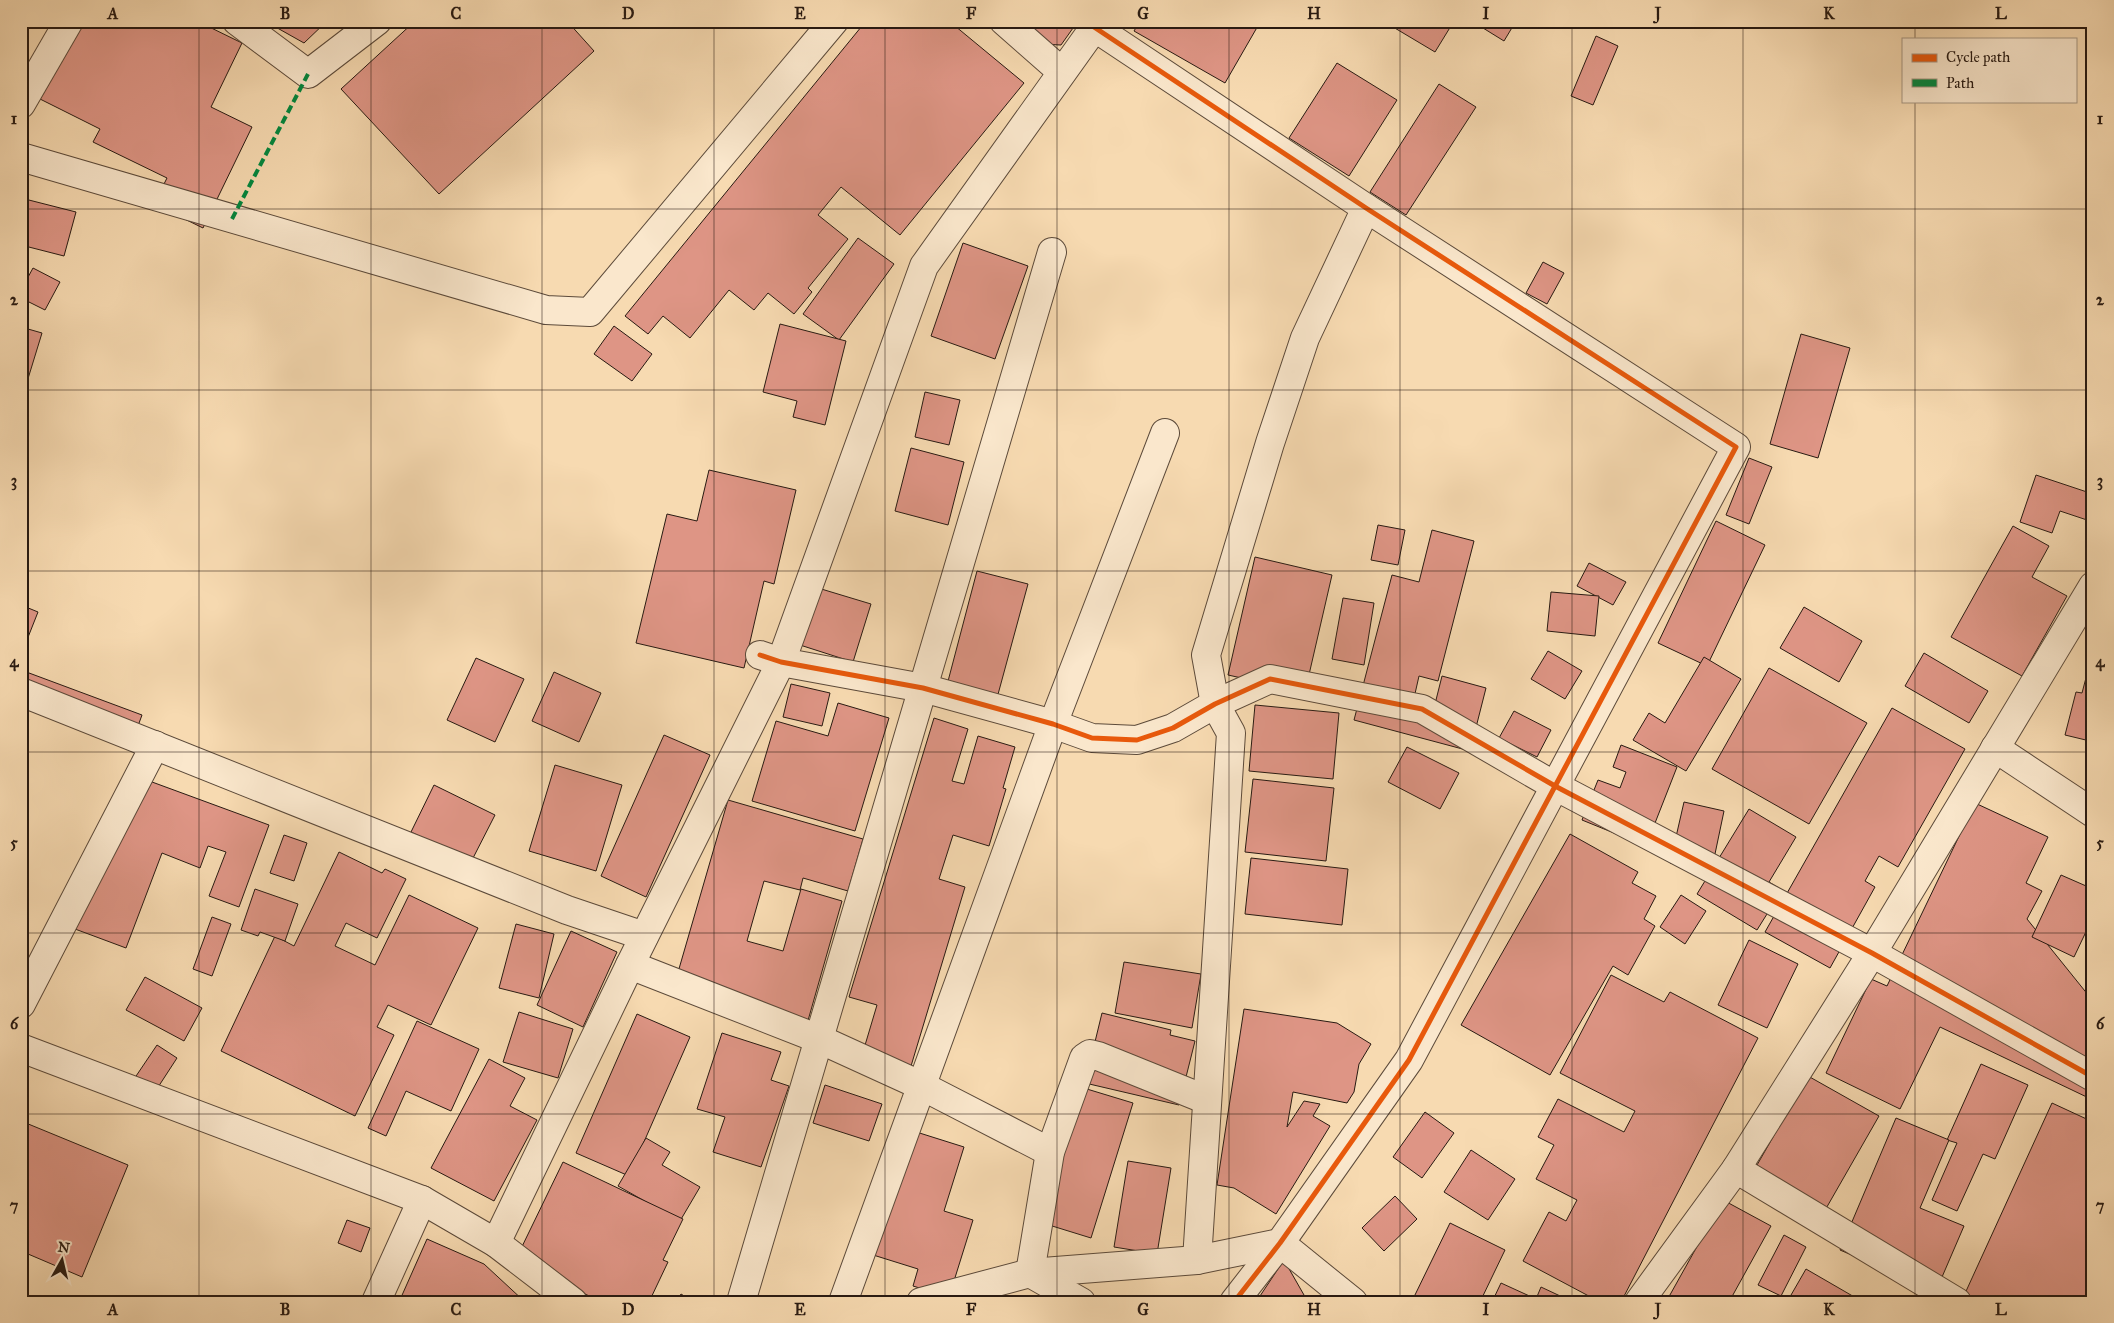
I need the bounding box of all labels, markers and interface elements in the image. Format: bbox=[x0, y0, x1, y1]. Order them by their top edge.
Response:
text: A bbox=[107, 4, 119, 23]
text: B bbox=[280, 4, 290, 23]
text: C bbox=[451, 4, 462, 23]
text: D bbox=[622, 4, 635, 23]
text: E bbox=[794, 4, 806, 23]
text: F bbox=[966, 4, 977, 23]
text: G bbox=[1137, 4, 1149, 23]
text: H bbox=[1307, 4, 1321, 23]
text: I bbox=[1483, 4, 1490, 23]
text: J bbox=[1653, 4, 1662, 24]
text: K bbox=[1823, 4, 1835, 23]
text: L bbox=[1995, 4, 2007, 23]
legend bbox=[1902, 38, 2076, 102]
text: Cycle path bbox=[1946, 48, 2011, 66]
text: Path bbox=[1946, 74, 1975, 92]
text: 1 bbox=[11, 109, 18, 128]
text: 1 bbox=[2097, 109, 2104, 128]
text: 2 bbox=[10, 290, 19, 309]
text: 2 bbox=[2096, 290, 2105, 309]
text: 3 bbox=[11, 471, 17, 491]
text: 3 bbox=[2097, 471, 2103, 491]
text: 4 bbox=[10, 652, 20, 672]
text: 4 bbox=[2096, 652, 2106, 672]
text: 5 bbox=[10, 833, 18, 852]
text: 5 bbox=[2096, 833, 2104, 852]
text: 6 bbox=[10, 1014, 19, 1033]
text: 6 bbox=[2096, 1014, 2105, 1033]
text: 7 bbox=[10, 1196, 19, 1215]
text: 7 bbox=[2096, 1196, 2105, 1215]
north arrow bbox=[38, 1236, 88, 1286]
text: N bbox=[57, 1238, 71, 1257]
text: A bbox=[107, 1300, 119, 1319]
text: B bbox=[280, 1300, 290, 1319]
text: C bbox=[451, 1300, 462, 1319]
text: D bbox=[622, 1300, 635, 1319]
text: E bbox=[794, 1300, 806, 1319]
text: F bbox=[966, 1300, 977, 1319]
text: G bbox=[1137, 1300, 1149, 1319]
text: H bbox=[1307, 1300, 1321, 1319]
text: I bbox=[1483, 1300, 1490, 1319]
text: J bbox=[1653, 1300, 1662, 1320]
text: K bbox=[1823, 1300, 1835, 1319]
text: L bbox=[1995, 1300, 2007, 1319]

